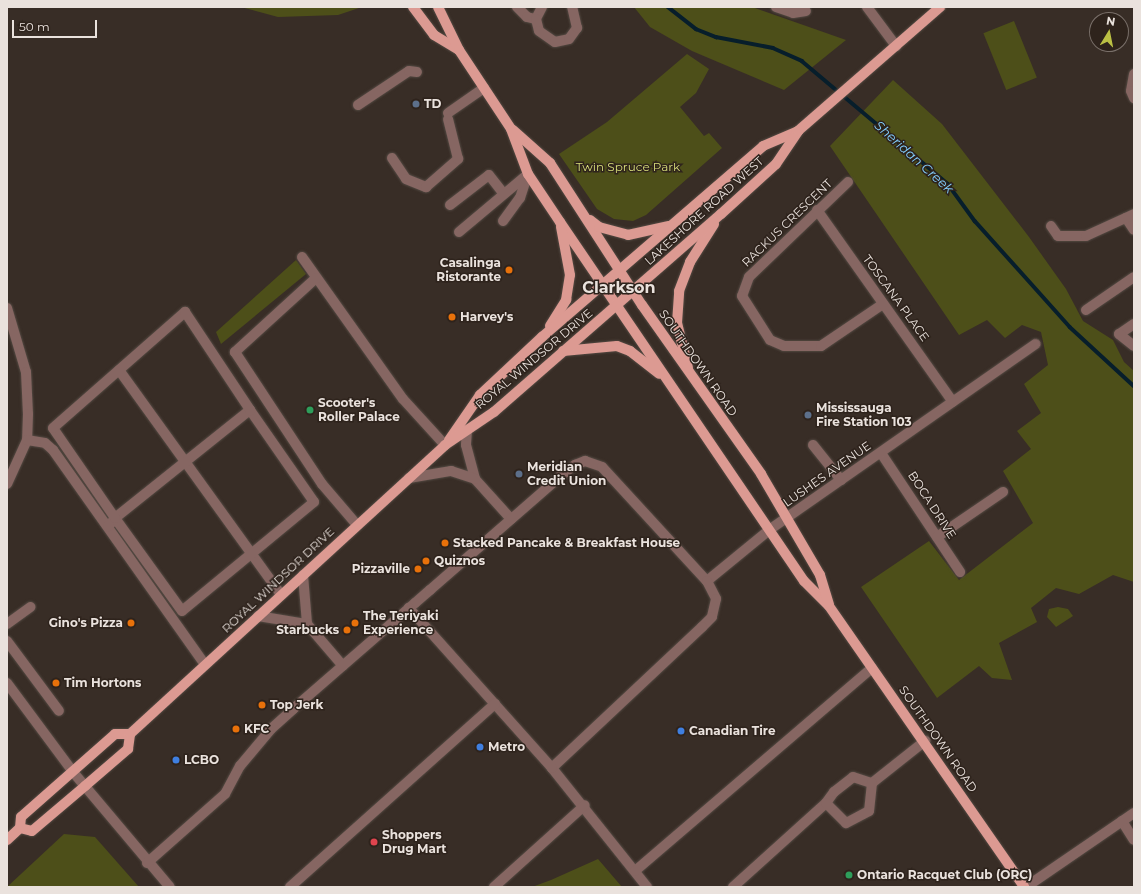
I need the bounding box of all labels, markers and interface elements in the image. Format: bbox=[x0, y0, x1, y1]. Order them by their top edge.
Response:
scale bar bbox=[14, 12, 99, 38]
north arrow bbox=[1089, 12, 1129, 52]
text: N bbox=[1105, 14, 1116, 29]
text: 50 m bbox=[19, 19, 50, 34]
place label: TD bbox=[424, 97, 441, 111]
marker: TD bbox=[411, 99, 421, 109]
water label: Sheridan Creek bbox=[871, 117, 957, 197]
street label: LAKESHORE ROAD WEST bbox=[642, 154, 766, 268]
park label: Twin Spruce Park bbox=[576, 160, 680, 174]
street label: RACKUS CRESCENT bbox=[739, 176, 835, 270]
street label: TOSCANA PLACE bbox=[860, 252, 932, 344]
place label: Casalinga Ristorante bbox=[436, 256, 501, 284]
marker: Casalinga Ristorante bbox=[504, 265, 514, 275]
district label: Clarkson bbox=[582, 278, 656, 298]
street label: ROYAL WINDSOR DRIVE bbox=[473, 306, 595, 412]
street label: SOUTHDOWN ROAD bbox=[656, 307, 740, 419]
place label: Harvey's bbox=[460, 310, 513, 324]
marker: Harvey's bbox=[447, 312, 457, 322]
place label: Scooter's Roller Palace bbox=[318, 396, 400, 424]
place label: Mississauga Fire Station 103 bbox=[816, 401, 912, 429]
marker: Scooter's Roller Palace bbox=[305, 405, 315, 415]
marker: Mississauga Fire Station 103 bbox=[803, 410, 813, 420]
street label: LUSHES AVENUE bbox=[780, 438, 874, 510]
place label: Meridian Credit Union bbox=[527, 460, 606, 488]
marker: Meridian Credit Union bbox=[514, 469, 524, 479]
street label: BOCA DRIVE bbox=[905, 469, 959, 541]
street label: ROYAL WINDSOR DRIVE bbox=[219, 524, 337, 636]
place label: Stacked Pancake & Breakfast House bbox=[453, 536, 680, 550]
marker: Stacked Pancake & Breakfast House bbox=[440, 538, 450, 548]
place label: Quiznos bbox=[434, 554, 485, 568]
marker: Quiznos bbox=[421, 556, 431, 566]
place label: Pizzaville bbox=[352, 562, 410, 576]
marker: Pizzaville bbox=[413, 564, 423, 574]
place label: The Teriyaki Experience bbox=[363, 609, 439, 637]
place label: Gino's Pizza bbox=[49, 616, 123, 630]
marker: Gino's Pizza bbox=[126, 618, 136, 628]
marker: The Teriyaki Experience bbox=[350, 618, 360, 628]
place label: Starbucks bbox=[276, 623, 339, 637]
marker: Starbucks bbox=[342, 625, 352, 635]
place label: Tim Hortons bbox=[64, 676, 141, 690]
marker: Tim Hortons bbox=[51, 678, 61, 688]
street label: SOUTHDOWN ROAD bbox=[896, 683, 980, 795]
place label: Top Jerk bbox=[270, 698, 323, 712]
marker: Top Jerk bbox=[257, 700, 267, 710]
place label: KFC bbox=[244, 722, 269, 736]
marker: KFC bbox=[231, 724, 241, 734]
place label: Canadian Tire bbox=[689, 724, 775, 738]
marker: Canadian Tire bbox=[676, 726, 686, 736]
place label: Metro bbox=[488, 740, 525, 754]
marker: Metro bbox=[475, 742, 485, 752]
place label: LCBO bbox=[184, 753, 219, 767]
marker: LCBO bbox=[171, 755, 181, 765]
place label: Shoppers Drug Mart bbox=[382, 828, 447, 856]
marker: Shoppers Drug Mart bbox=[369, 837, 379, 847]
place label: Ontario Racquet Club (ORC) bbox=[857, 868, 1032, 882]
marker: Ontario Racquet Club (ORC) bbox=[844, 870, 854, 880]

